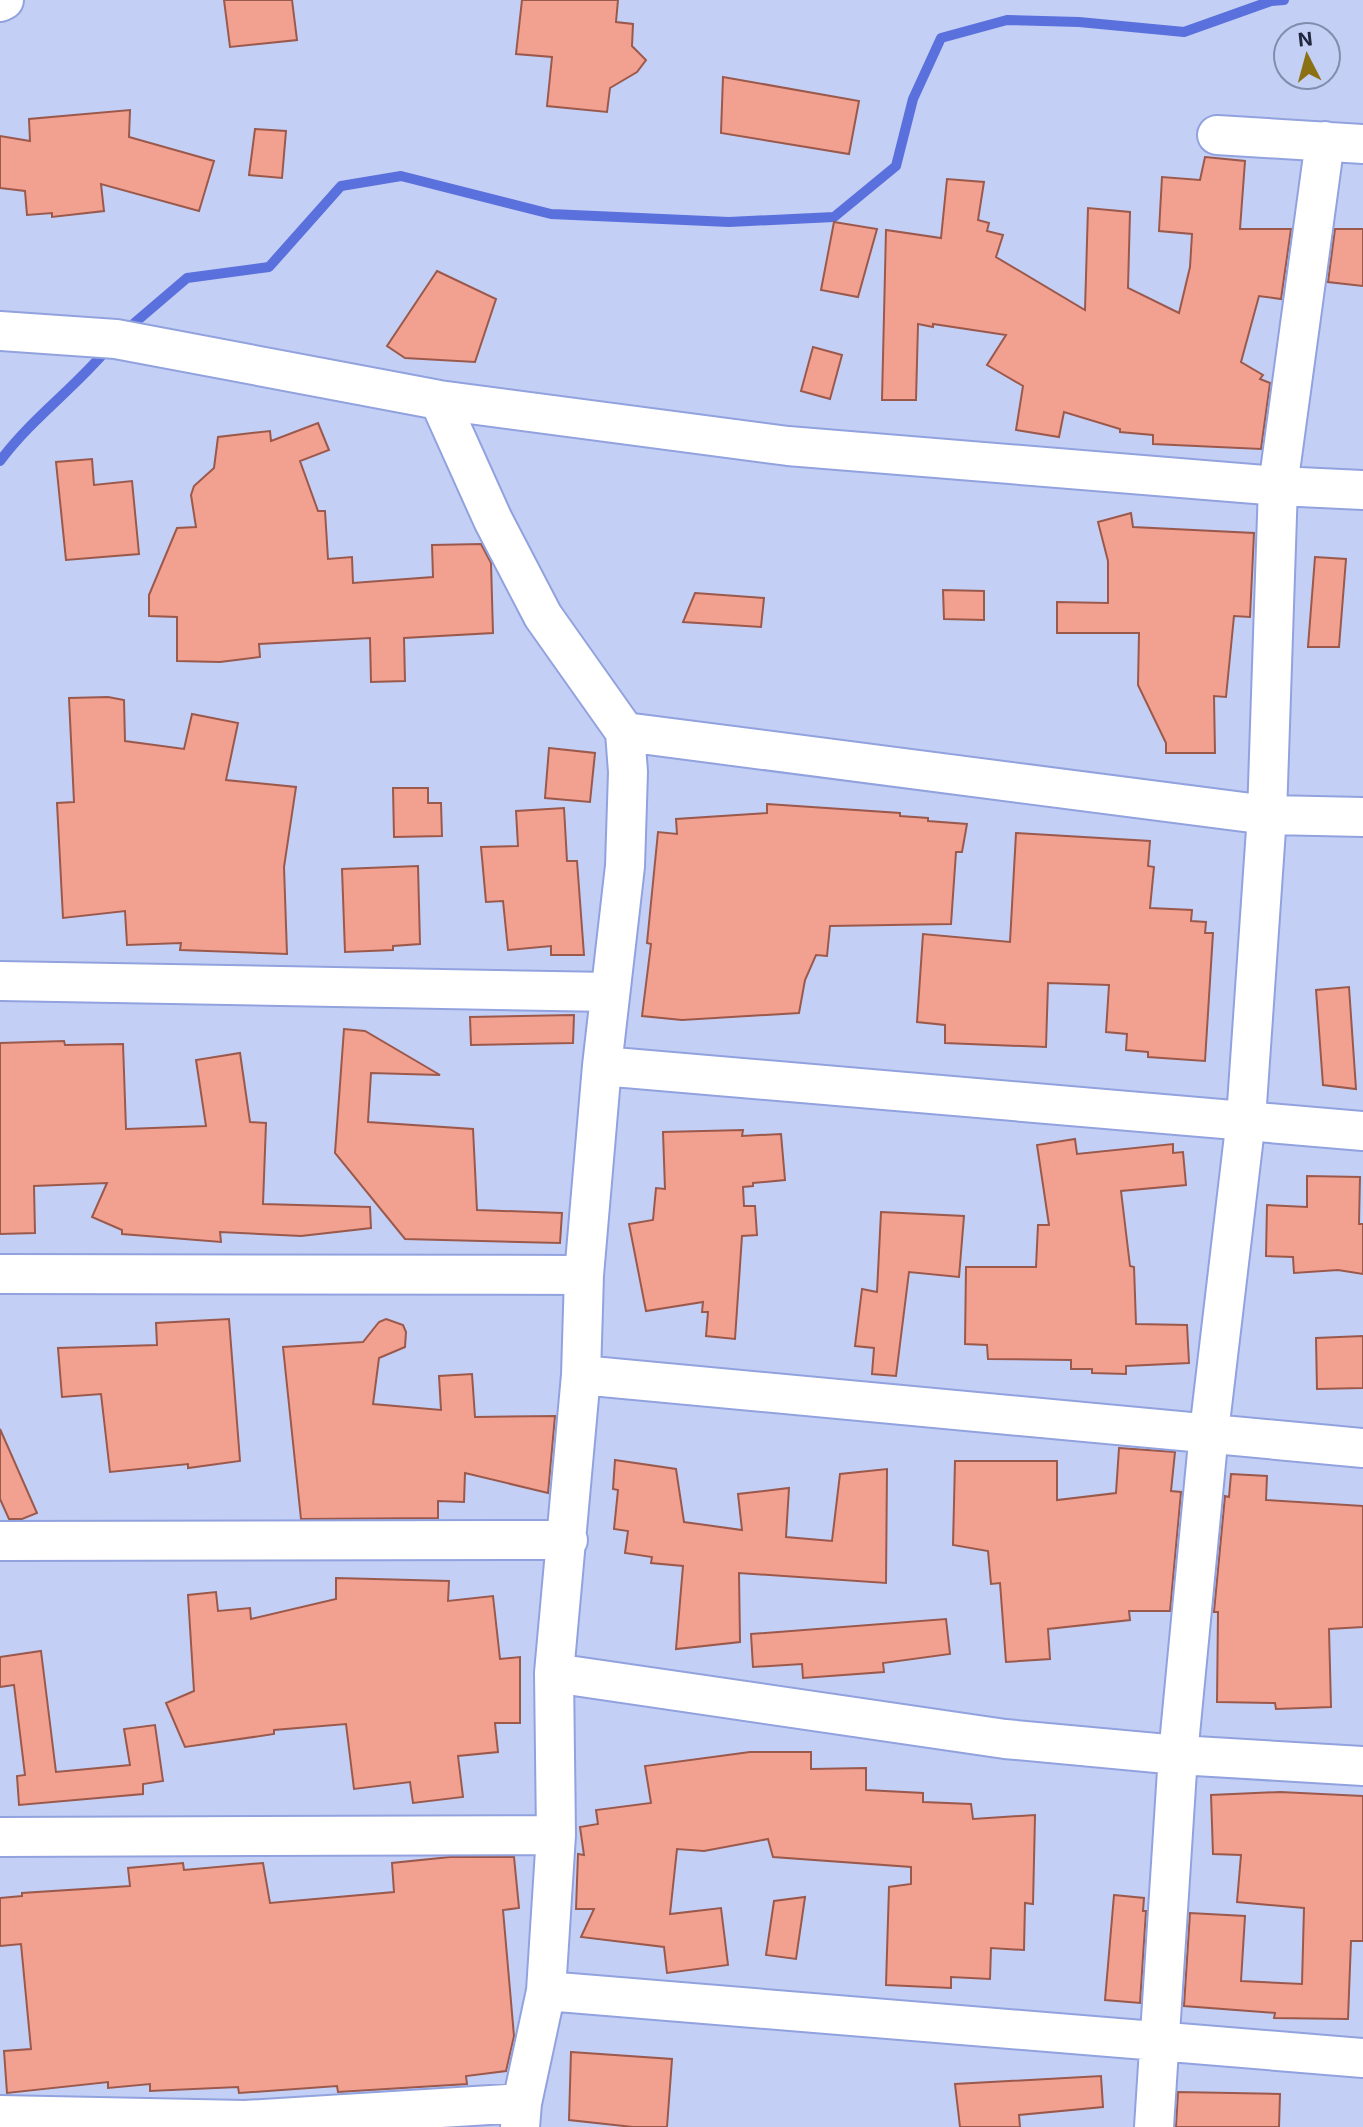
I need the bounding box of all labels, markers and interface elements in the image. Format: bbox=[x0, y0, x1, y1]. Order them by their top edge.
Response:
north arrow bbox=[1272, 21, 1342, 91]
text: N bbox=[1297, 27, 1314, 52]

